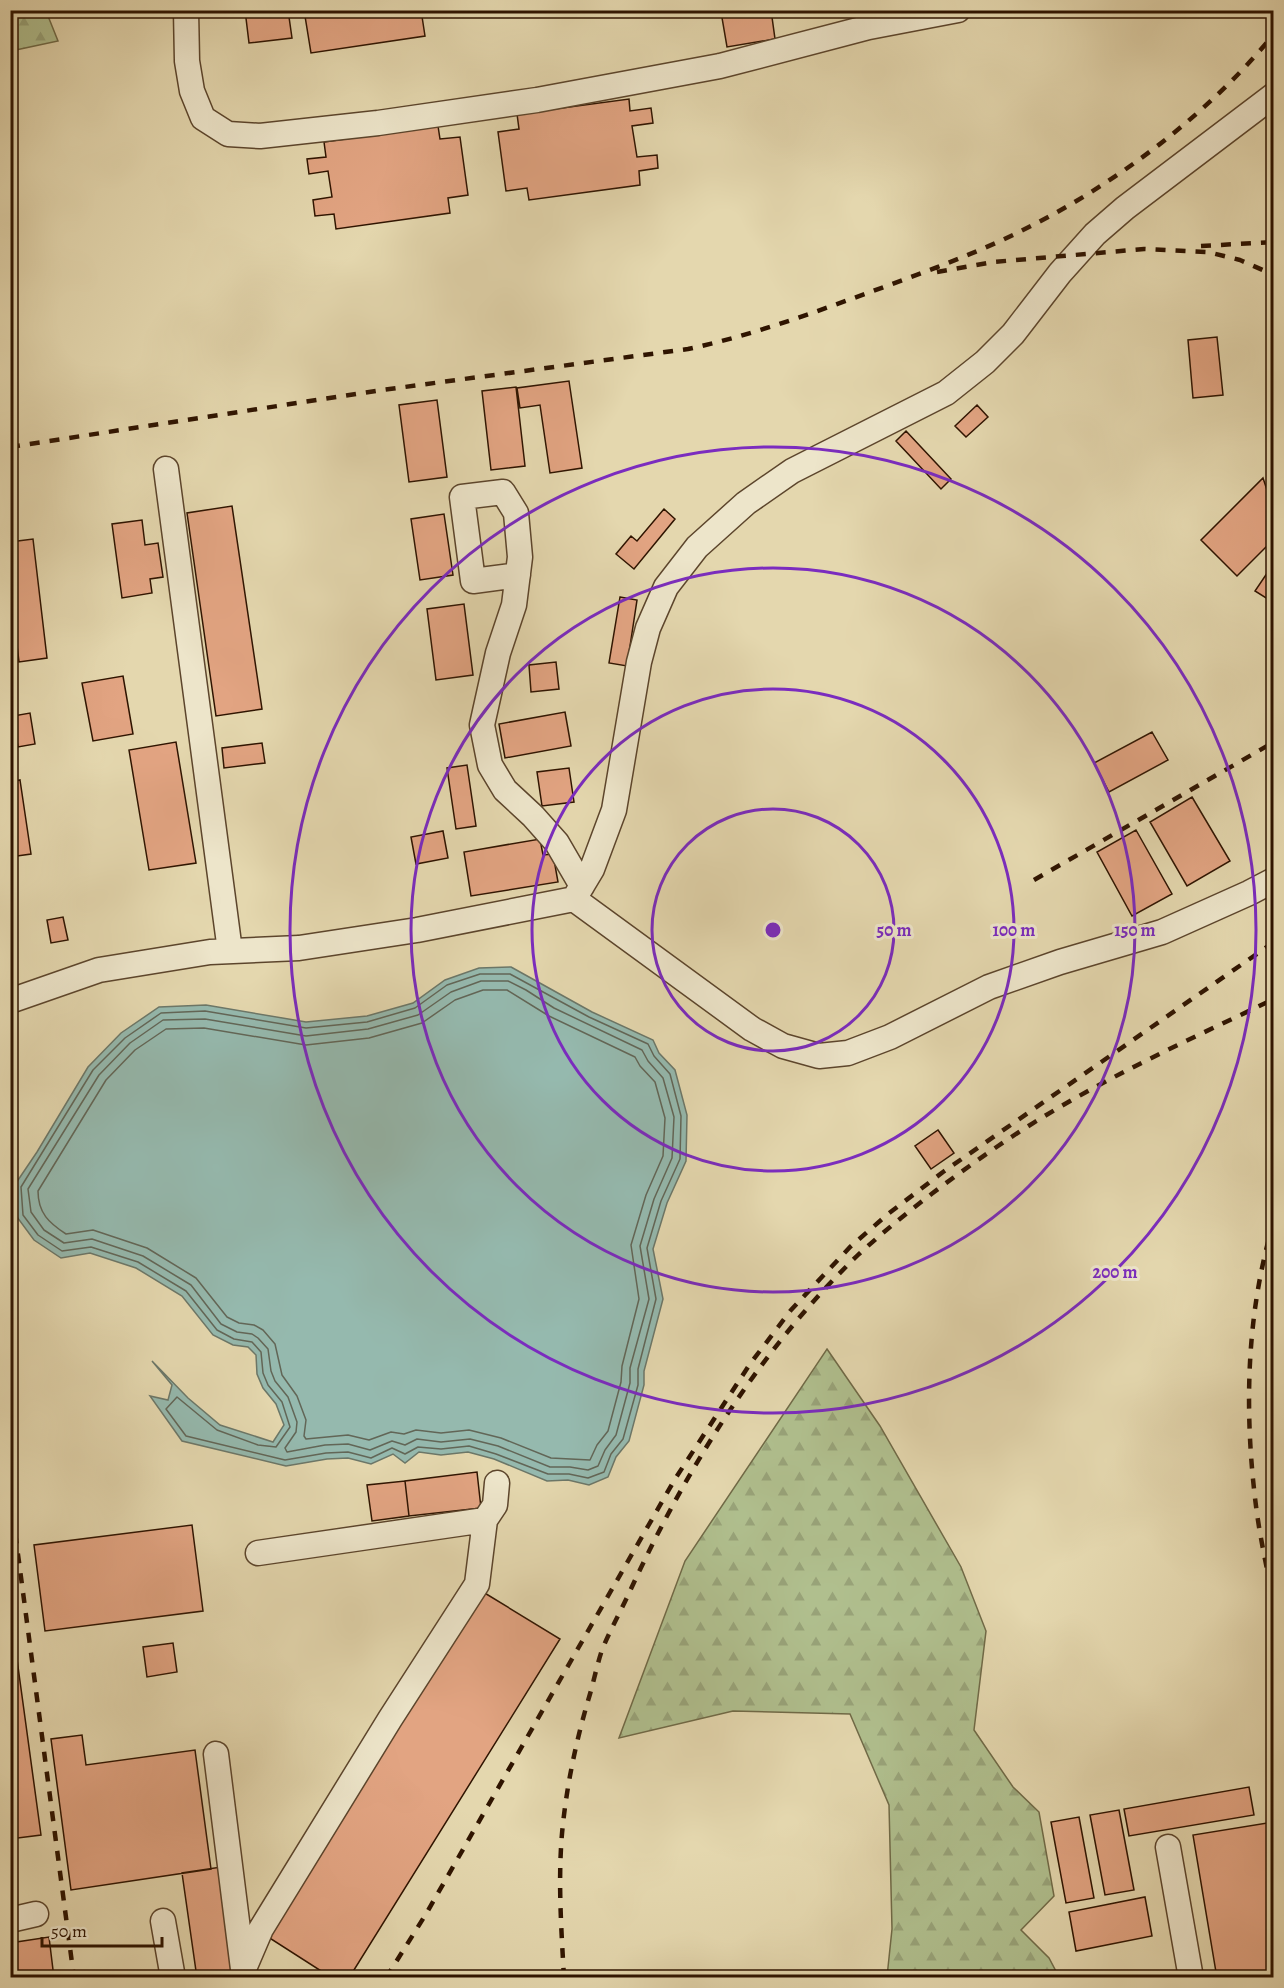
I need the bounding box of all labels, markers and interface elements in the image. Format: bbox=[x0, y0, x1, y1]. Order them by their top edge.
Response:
text: 50 m bbox=[877, 918, 911, 942]
text: 100 m bbox=[993, 918, 1035, 942]
text: 150 m bbox=[1114, 918, 1156, 942]
centre of rings bbox=[763, 920, 783, 940]
text: 200 m bbox=[1092, 1260, 1138, 1284]
scale bar bbox=[42, 1910, 162, 1948]
text: 50 m bbox=[51, 1919, 87, 1943]

